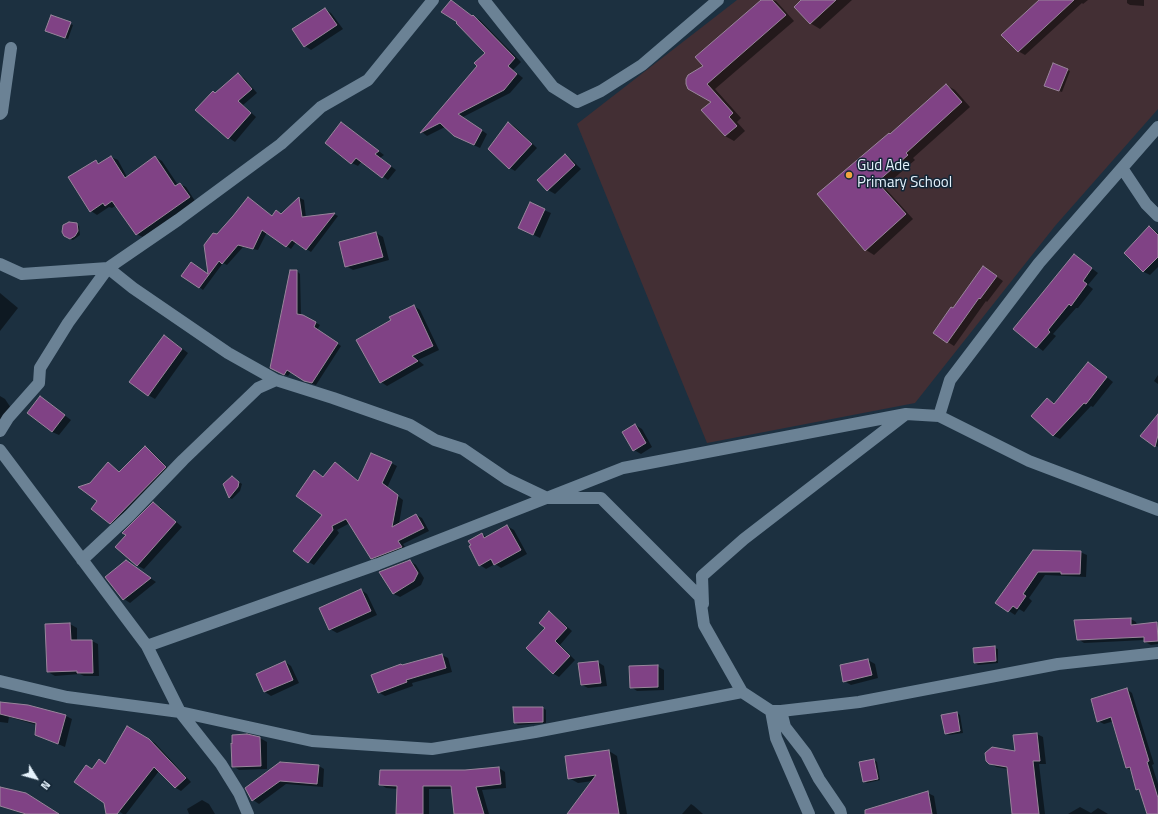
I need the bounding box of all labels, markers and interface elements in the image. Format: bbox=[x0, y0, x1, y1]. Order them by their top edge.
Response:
place label: Gud Ade Primary School bbox=[857, 157, 952, 192]
marker: Gud Ade Primary School bbox=[844, 170, 854, 180]
north arrow bbox=[16, 758, 56, 798]
text: N bbox=[37, 777, 54, 793]

